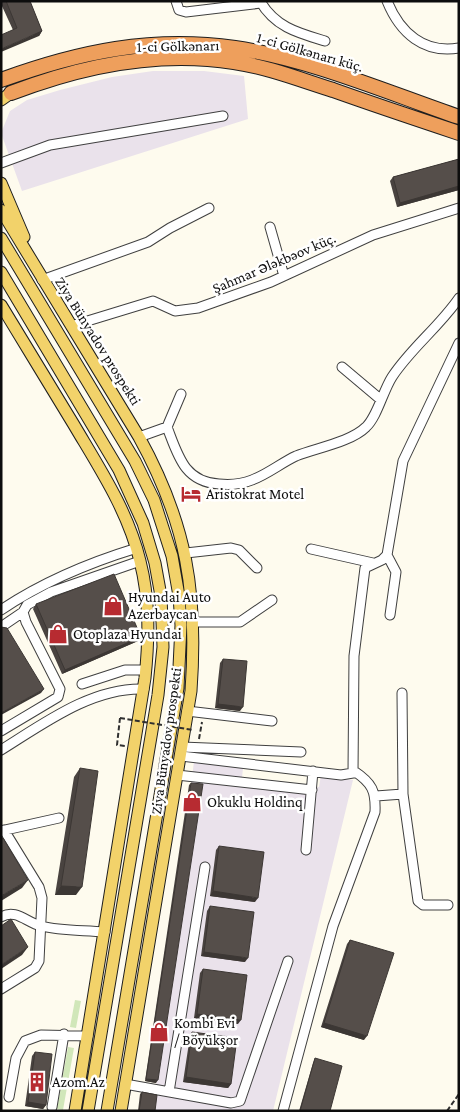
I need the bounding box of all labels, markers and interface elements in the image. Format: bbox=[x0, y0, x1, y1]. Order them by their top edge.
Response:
street label: 1-ci Gölkənarı küç. bbox=[255, 29, 365, 76]
street label: 1-ci Gölkənarı bbox=[137, 37, 219, 55]
street label: Şahmar Ələkbəov küç. bbox=[210, 230, 339, 297]
street label: Ziya Bünyadov prospekti bbox=[51, 274, 144, 409]
hotel icon: Aristokrat Motel bbox=[180, 483, 202, 505]
place label: Aristokrat Motel bbox=[206, 486, 304, 502]
place label: Hyundai Auto Azerbaycan bbox=[128, 589, 211, 623]
shop icon: Hyundai Auto Azerbaycan bbox=[102, 595, 124, 617]
shop icon: Otoplaza Hyundai bbox=[47, 623, 69, 645]
place label: Otoplaza Hyundai bbox=[73, 626, 182, 643]
street label: Ziya Bünyadov prospekti bbox=[148, 667, 185, 816]
shop icon: Okuklu Holdinq bbox=[181, 791, 203, 813]
place label: Okuklu Holdinq bbox=[207, 794, 303, 811]
place label: Kombi Evi / Böyükşor bbox=[174, 1015, 239, 1049]
shop icon: Kombi Evi / Böyükşor bbox=[148, 1021, 170, 1043]
building icon: Azom.Az bbox=[26, 1071, 48, 1093]
place label: Azom.Az bbox=[52, 1074, 105, 1090]

